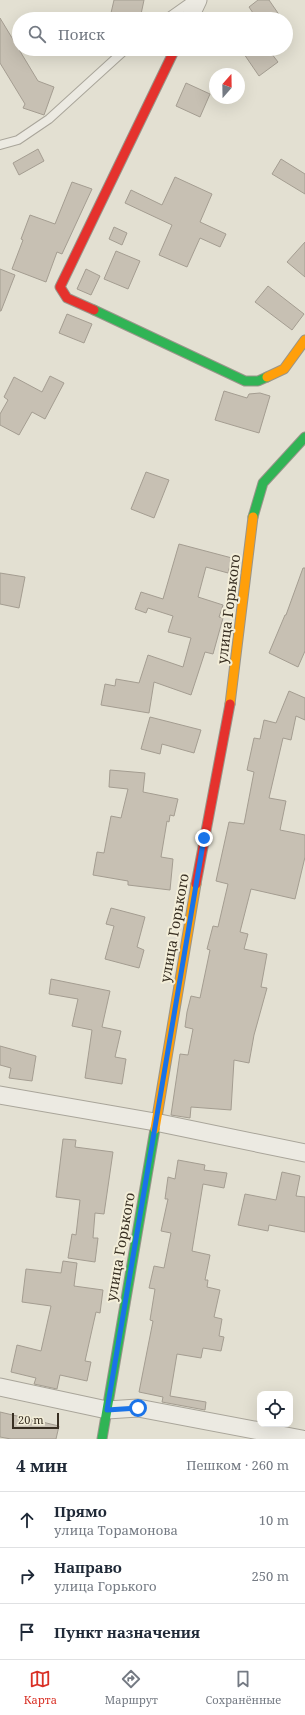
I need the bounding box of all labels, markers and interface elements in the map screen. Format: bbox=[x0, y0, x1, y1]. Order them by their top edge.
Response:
search box bbox=[12, 12, 293, 56]
icon: search bbox=[26, 23, 48, 45]
text: Поиск bbox=[58, 24, 105, 44]
north arrow bbox=[209, 68, 245, 104]
street label: улица Горького bbox=[212, 553, 244, 665]
route end bbox=[195, 829, 213, 847]
street label: улица Горького bbox=[155, 872, 193, 984]
street label: улица Горького bbox=[101, 1191, 139, 1303]
map controls bbox=[257, 1391, 293, 1427]
button: locate bbox=[257, 1391, 293, 1427]
route start bbox=[129, 1399, 147, 1417]
scale bar bbox=[12, 1411, 59, 1430]
text: 20 m bbox=[18, 1412, 44, 1427]
text: 4 мин bbox=[16, 1454, 68, 1477]
text: Пешком · 260 m bbox=[186, 1456, 289, 1474]
text: Прямо bbox=[54, 1501, 107, 1521]
icon: ahead bbox=[16, 1509, 38, 1531]
text: 10 m bbox=[259, 1511, 289, 1529]
text: улица Торамонова bbox=[54, 1521, 178, 1539]
text: Направо bbox=[54, 1557, 122, 1577]
icon: right bbox=[16, 1565, 38, 1587]
text: 250 m bbox=[252, 1567, 289, 1585]
text: улица Горького bbox=[54, 1577, 157, 1595]
icon: arrive bbox=[16, 1621, 38, 1643]
text: Пункт назначения bbox=[54, 1622, 200, 1642]
tab: Карта bbox=[24, 1668, 57, 1707]
tab: Маршрут bbox=[105, 1668, 158, 1707]
tab: Сохранённые bbox=[206, 1668, 281, 1707]

